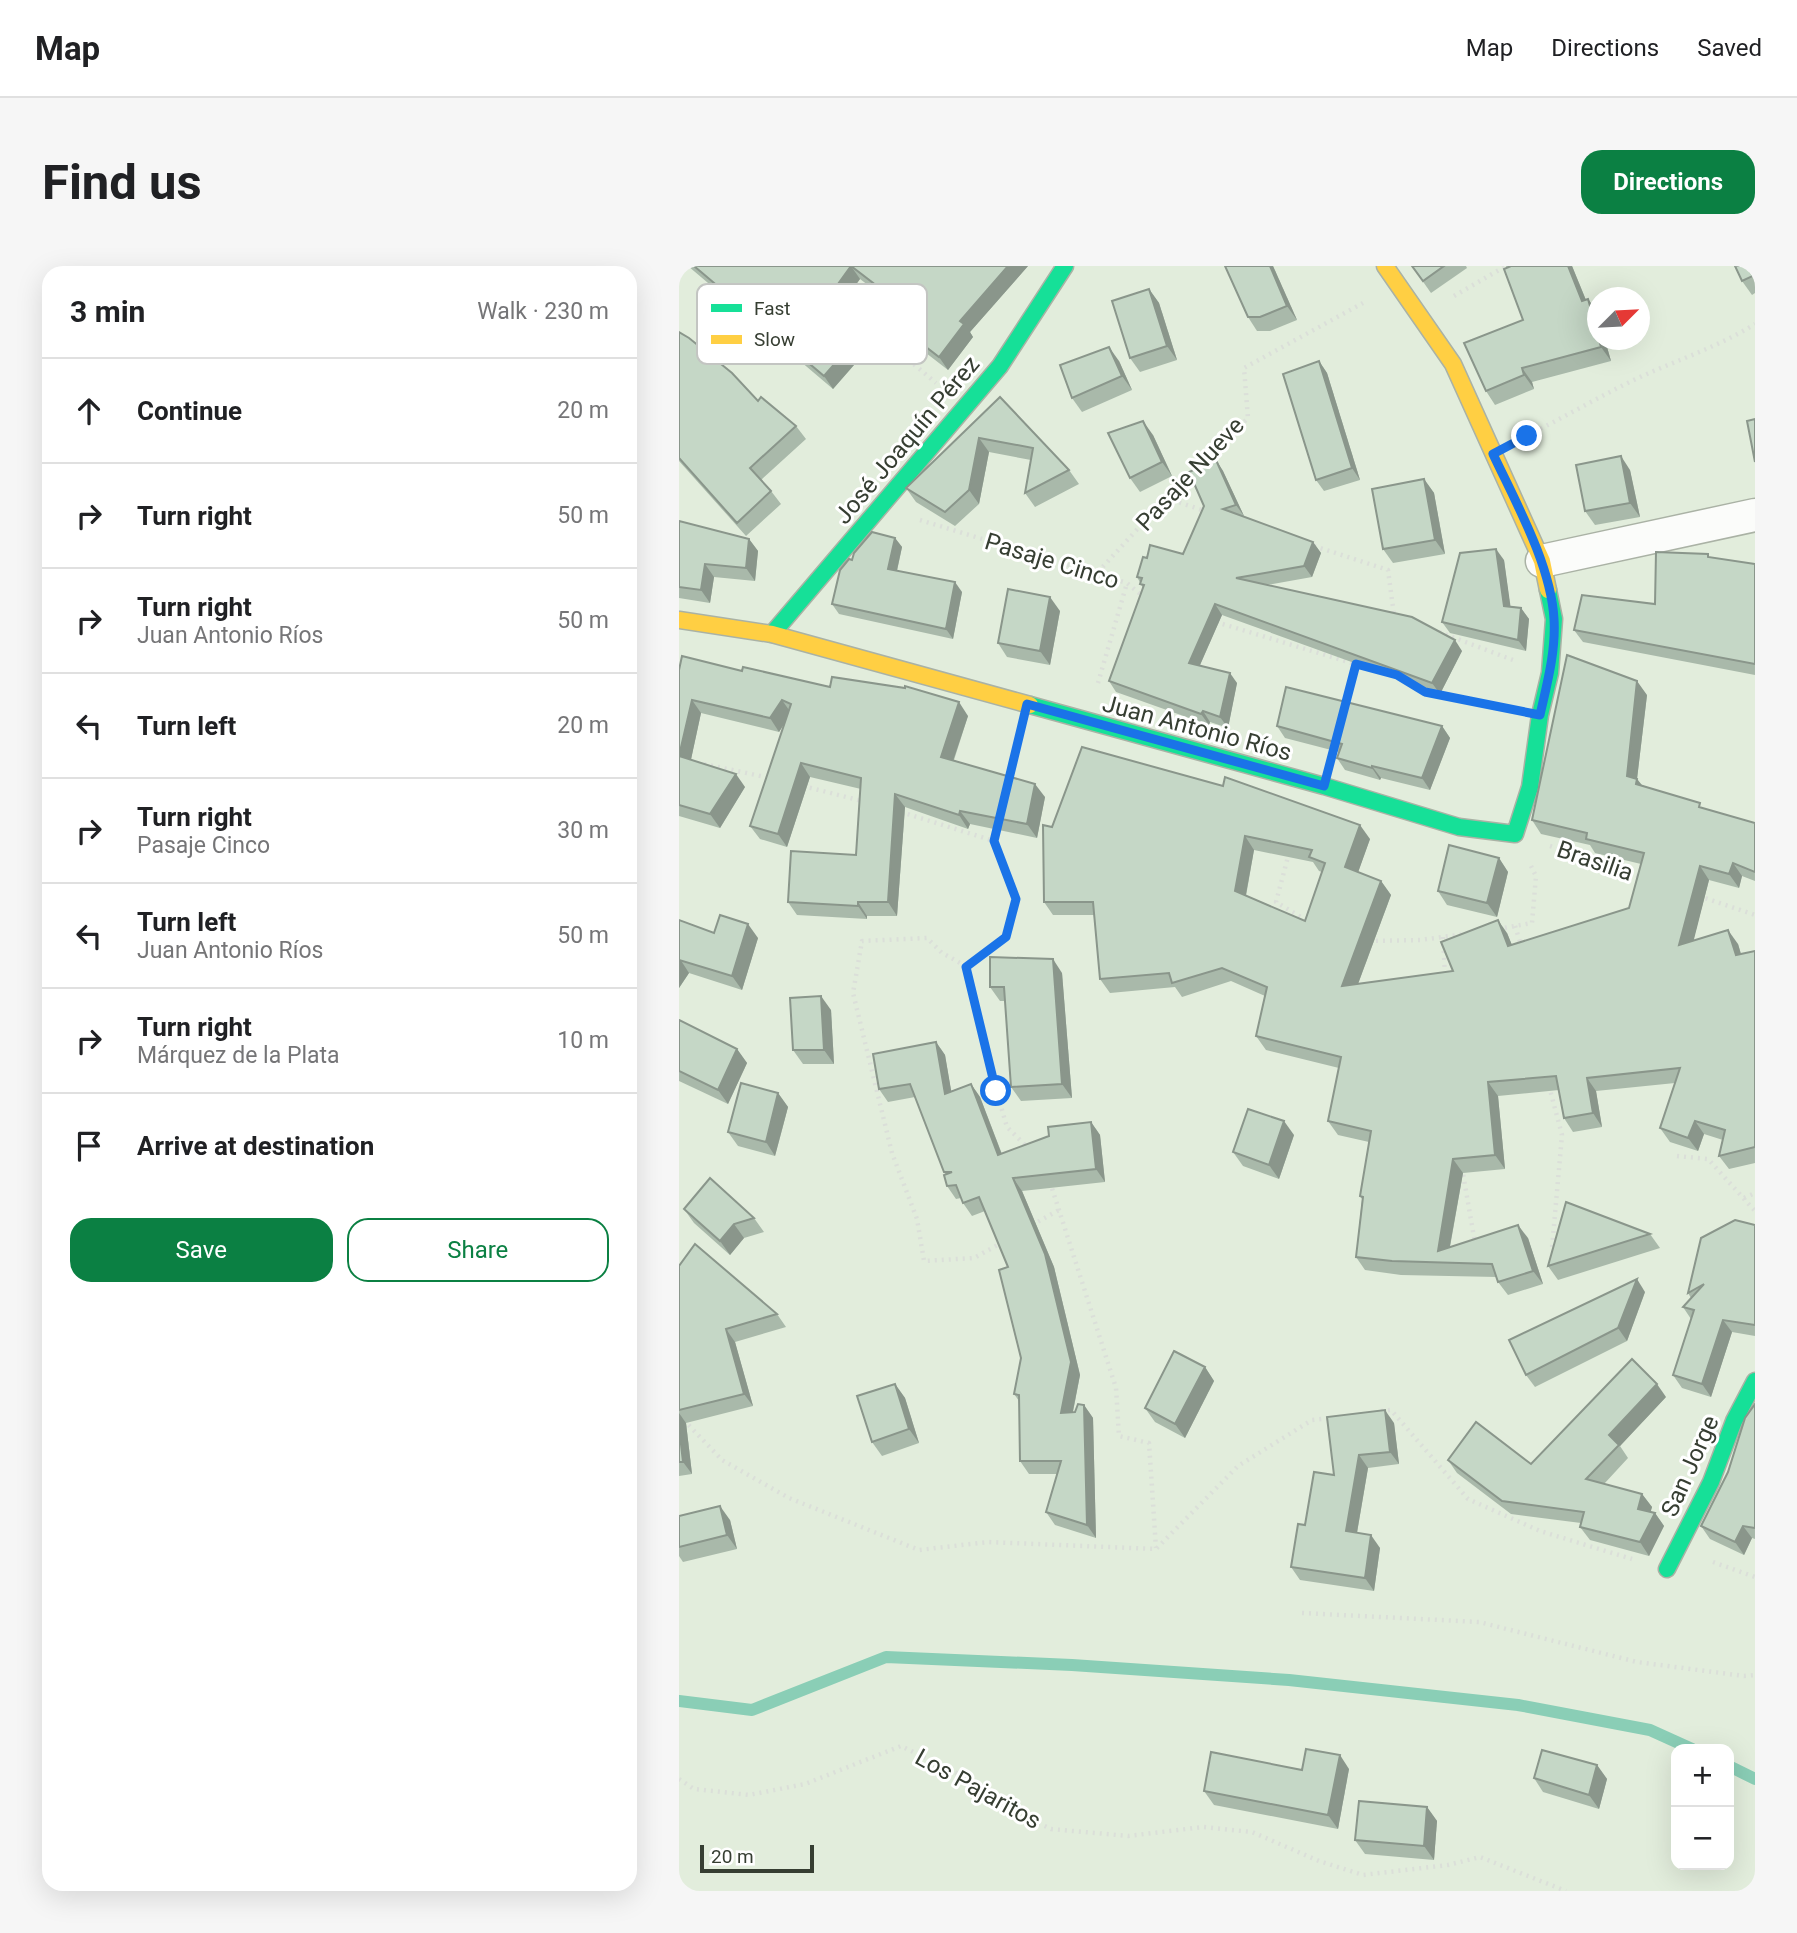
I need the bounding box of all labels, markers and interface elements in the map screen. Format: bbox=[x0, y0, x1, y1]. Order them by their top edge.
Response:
text: Map bbox=[35, 29, 100, 68]
text: Map bbox=[1466, 34, 1513, 62]
text: Directions bbox=[1551, 34, 1659, 62]
text: Saved bbox=[1697, 34, 1762, 62]
button: Directions bbox=[1581, 150, 1755, 214]
text: Find us bbox=[42, 154, 202, 211]
legend bbox=[697, 284, 927, 364]
north arrow bbox=[1587, 287, 1650, 350]
text: 3 min bbox=[70, 294, 145, 329]
text: Fast bbox=[754, 297, 791, 320]
text: Walk · 230 m bbox=[477, 298, 609, 325]
text: Slow bbox=[754, 328, 795, 351]
street label: José Joaquín Pérez bbox=[829, 350, 985, 530]
icon: ahead bbox=[70, 392, 108, 430]
text: Continue bbox=[137, 396, 242, 426]
text: 20 m bbox=[557, 397, 609, 424]
street label: Pasaje Nueve bbox=[1130, 411, 1250, 537]
route end bbox=[1511, 420, 1542, 451]
icon: right bbox=[70, 497, 108, 535]
text: Turn right bbox=[137, 501, 252, 531]
text: 50 m bbox=[557, 502, 609, 529]
street label: Pasaje Cinco bbox=[981, 527, 1123, 595]
text: Turn right bbox=[137, 592, 252, 622]
icon: right bbox=[70, 602, 108, 640]
text: 50 m bbox=[557, 607, 609, 634]
text: Juan Antonio Ríos bbox=[137, 622, 323, 649]
street label: Juan Antonio Ríos bbox=[1099, 689, 1295, 767]
icon: left bbox=[70, 707, 108, 745]
text: Turn left bbox=[137, 711, 236, 741]
text: 20 m bbox=[557, 712, 609, 739]
text: Turn right bbox=[137, 802, 252, 832]
icon: right bbox=[70, 812, 108, 850]
text: 30 m bbox=[557, 817, 609, 844]
text: Pasaje Cinco bbox=[137, 832, 270, 859]
street label: Brasilia bbox=[1553, 835, 1637, 887]
text: Turn left bbox=[137, 907, 236, 937]
icon: left bbox=[70, 917, 108, 955]
text: 50 m bbox=[557, 922, 609, 949]
text: Juan Antonio Ríos bbox=[137, 937, 323, 964]
text: Turn right bbox=[137, 1012, 252, 1042]
icon: right bbox=[70, 1022, 108, 1060]
text: 10 m bbox=[557, 1027, 609, 1054]
text: Márquez de la Plata bbox=[137, 1042, 340, 1069]
route start bbox=[980, 1075, 1011, 1106]
icon: arrive bbox=[70, 1127, 108, 1165]
text: Arrive at destination bbox=[137, 1131, 374, 1161]
button: Save bbox=[70, 1218, 333, 1282]
button: Share bbox=[347, 1218, 609, 1282]
street label: San Jorge bbox=[1655, 1411, 1725, 1521]
street label: Los Pajaritos bbox=[910, 1743, 1046, 1835]
map controls bbox=[1671, 1744, 1734, 1870]
button: + bbox=[1671, 1744, 1734, 1807]
button: − bbox=[1671, 1807, 1734, 1870]
scale bar bbox=[700, 1842, 814, 1874]
text: 20 m bbox=[711, 1845, 754, 1868]

